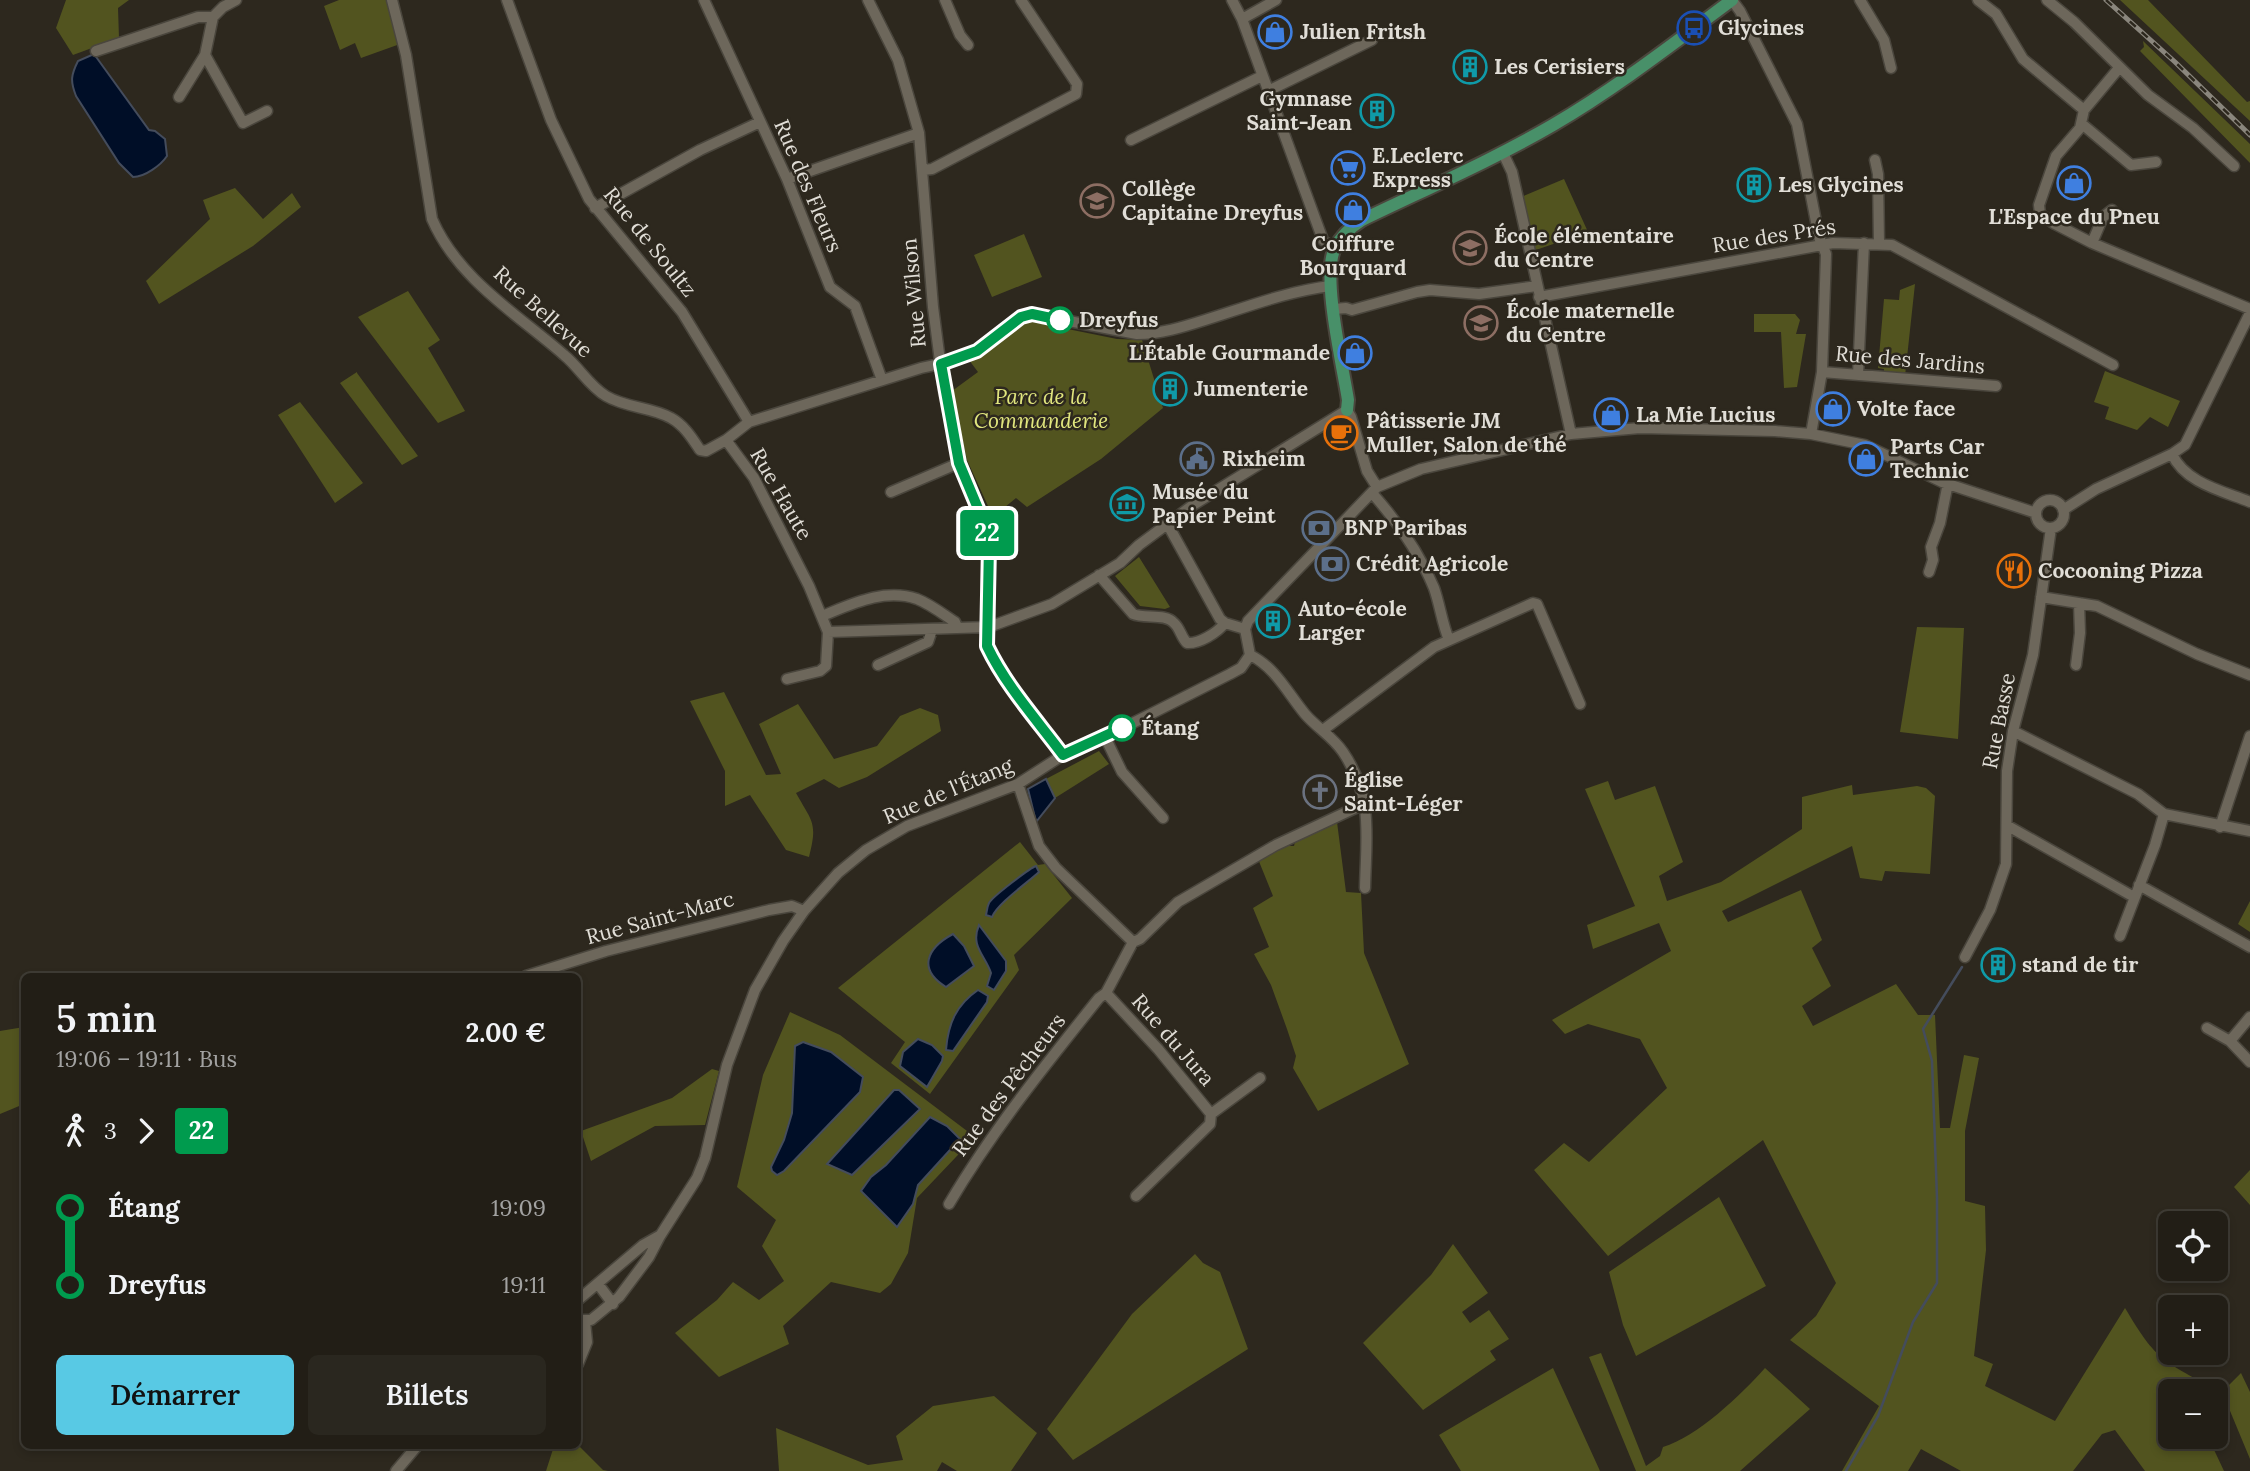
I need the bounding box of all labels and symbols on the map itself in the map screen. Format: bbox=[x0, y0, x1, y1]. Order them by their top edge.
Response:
bus stop icon: Glycines bbox=[1675, 9, 1713, 47]
shop icon: Julien Fritsh bbox=[1256, 13, 1294, 51]
place label: Glycines bbox=[1718, 14, 1804, 41]
place label: Julien Fritsh bbox=[1300, 18, 1426, 45]
building icon: Les Cerisiers bbox=[1451, 48, 1489, 86]
place label: Les Cerisiers bbox=[1494, 53, 1625, 80]
place label: Gymnase Saint-Jean bbox=[1247, 85, 1352, 136]
building icon: Gymnase Saint-Jean bbox=[1358, 92, 1396, 130]
street label: Rue des Fleurs bbox=[768, 115, 849, 256]
place label: E.Leclerc Express bbox=[1372, 142, 1464, 193]
supermarket icon: E.Leclerc Express bbox=[1329, 149, 1367, 187]
shop icon: L'Espace du Pneu bbox=[2055, 164, 2093, 202]
building icon: Les Glycines bbox=[1735, 166, 1773, 204]
place label: Les Glycines bbox=[1778, 171, 1904, 198]
place label: Collège Capitaine Dreyfus bbox=[1122, 175, 1303, 226]
street label: Rue de Soultz bbox=[598, 181, 703, 302]
school or university icon: Collège Capitaine Dreyfus bbox=[1078, 182, 1116, 220]
shop icon: Coiffure Bourquard bbox=[1334, 191, 1372, 229]
place label: L'Espace du Pneu bbox=[1988, 203, 2160, 230]
street label: Rue des Prés bbox=[1710, 212, 1838, 259]
place label: École élémentaire du Centre bbox=[1494, 222, 1674, 273]
school or university icon: École élémentaire du Centre bbox=[1451, 229, 1489, 267]
place label: Coiffure Bourquard bbox=[1299, 230, 1407, 281]
street label: Rue Wilson bbox=[895, 237, 932, 349]
street label: Rue Bellevue bbox=[488, 260, 599, 363]
place label: École maternelle du Centre bbox=[1506, 297, 1674, 348]
school or university icon: École maternelle du Centre bbox=[1462, 304, 1500, 342]
place label: Dreyfus bbox=[1079, 306, 1158, 333]
marker: Dreyfus bbox=[1047, 307, 1073, 333]
shop icon: L'Étable Gourmande bbox=[1336, 334, 1374, 372]
place label: L'Étable Gourmande bbox=[1129, 339, 1330, 366]
street label: Rue des Jardins bbox=[1834, 340, 1986, 379]
building icon: Jumenterie bbox=[1151, 370, 1189, 408]
place label: Jumenterie bbox=[1194, 375, 1308, 402]
park label: Parc de la Commanderie bbox=[974, 383, 1108, 434]
shop icon: Volte face bbox=[1814, 390, 1852, 428]
place label: Volte face bbox=[1857, 395, 1955, 422]
shop icon: La Mie Lucius bbox=[1592, 396, 1630, 434]
place label: La Mie Lucius bbox=[1636, 401, 1776, 428]
place label: Pâtisserie JM Muller, Salon de thé bbox=[1366, 407, 1567, 458]
cafe icon: Pâtisserie JM Muller, Salon de thé bbox=[1322, 414, 1360, 452]
place label: Parts Car Technic bbox=[1890, 433, 1984, 484]
public building icon: Rixheim bbox=[1178, 440, 1216, 478]
shop icon: Parts Car Technic bbox=[1847, 440, 1885, 478]
street label: Rue Haute bbox=[744, 443, 819, 544]
place label: Rixheim bbox=[1222, 445, 1305, 472]
place label: Musée du Papier Peint bbox=[1152, 478, 1276, 529]
museum icon: Musée du Papier Peint bbox=[1108, 485, 1146, 523]
bank icon: BNP Paribas bbox=[1300, 509, 1338, 547]
line badge: 22 bbox=[956, 510, 1018, 556]
place label: BNP Paribas bbox=[1344, 514, 1467, 541]
bank icon: Crédit Agricole bbox=[1313, 545, 1351, 583]
place label: Crédit Agricole bbox=[1356, 550, 1508, 577]
restaurant icon: Cocooning Pizza bbox=[1995, 552, 2033, 590]
place label: Cocooning Pizza bbox=[2038, 557, 2203, 584]
place label: Auto-école Larger bbox=[1298, 595, 1407, 646]
building icon: Auto-école Larger bbox=[1254, 602, 1292, 640]
street label: Rue Basse bbox=[1976, 671, 2021, 771]
place label: Étang bbox=[1141, 714, 1200, 741]
marker: Étang bbox=[1109, 715, 1135, 741]
street label: Rue de l'Étang bbox=[879, 751, 1017, 830]
place label: Église Saint-Léger bbox=[1344, 766, 1463, 817]
church icon: Église Saint-Léger bbox=[1301, 773, 1339, 811]
street label: Rue Saint-Marc bbox=[583, 885, 737, 950]
building icon: stand de tir bbox=[1979, 946, 2017, 984]
place label: stand de tir bbox=[2022, 951, 2138, 978]
street label: Rue du Jura bbox=[1126, 988, 1221, 1091]
street label: Rue des Pêcheurs bbox=[946, 1008, 1071, 1162]

